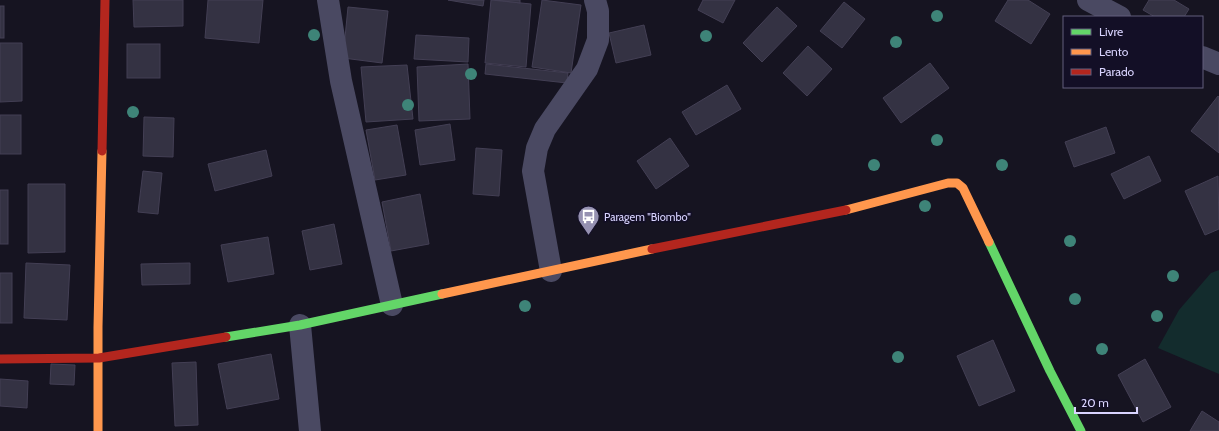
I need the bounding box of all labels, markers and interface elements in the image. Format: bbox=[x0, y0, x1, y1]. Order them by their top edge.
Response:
legend bbox=[1063, 16, 1203, 88]
text: Livre bbox=[1099, 24, 1123, 39]
text: Lento bbox=[1099, 44, 1129, 59]
text: Parado bbox=[1099, 64, 1135, 79]
bus stop icon: Paragem "Biombo" bbox=[576, 204, 602, 237]
place label: Paragem "Biombo" bbox=[604, 210, 691, 224]
scale bar bbox=[1075, 389, 1137, 415]
text: 20 m bbox=[1081, 395, 1109, 410]

